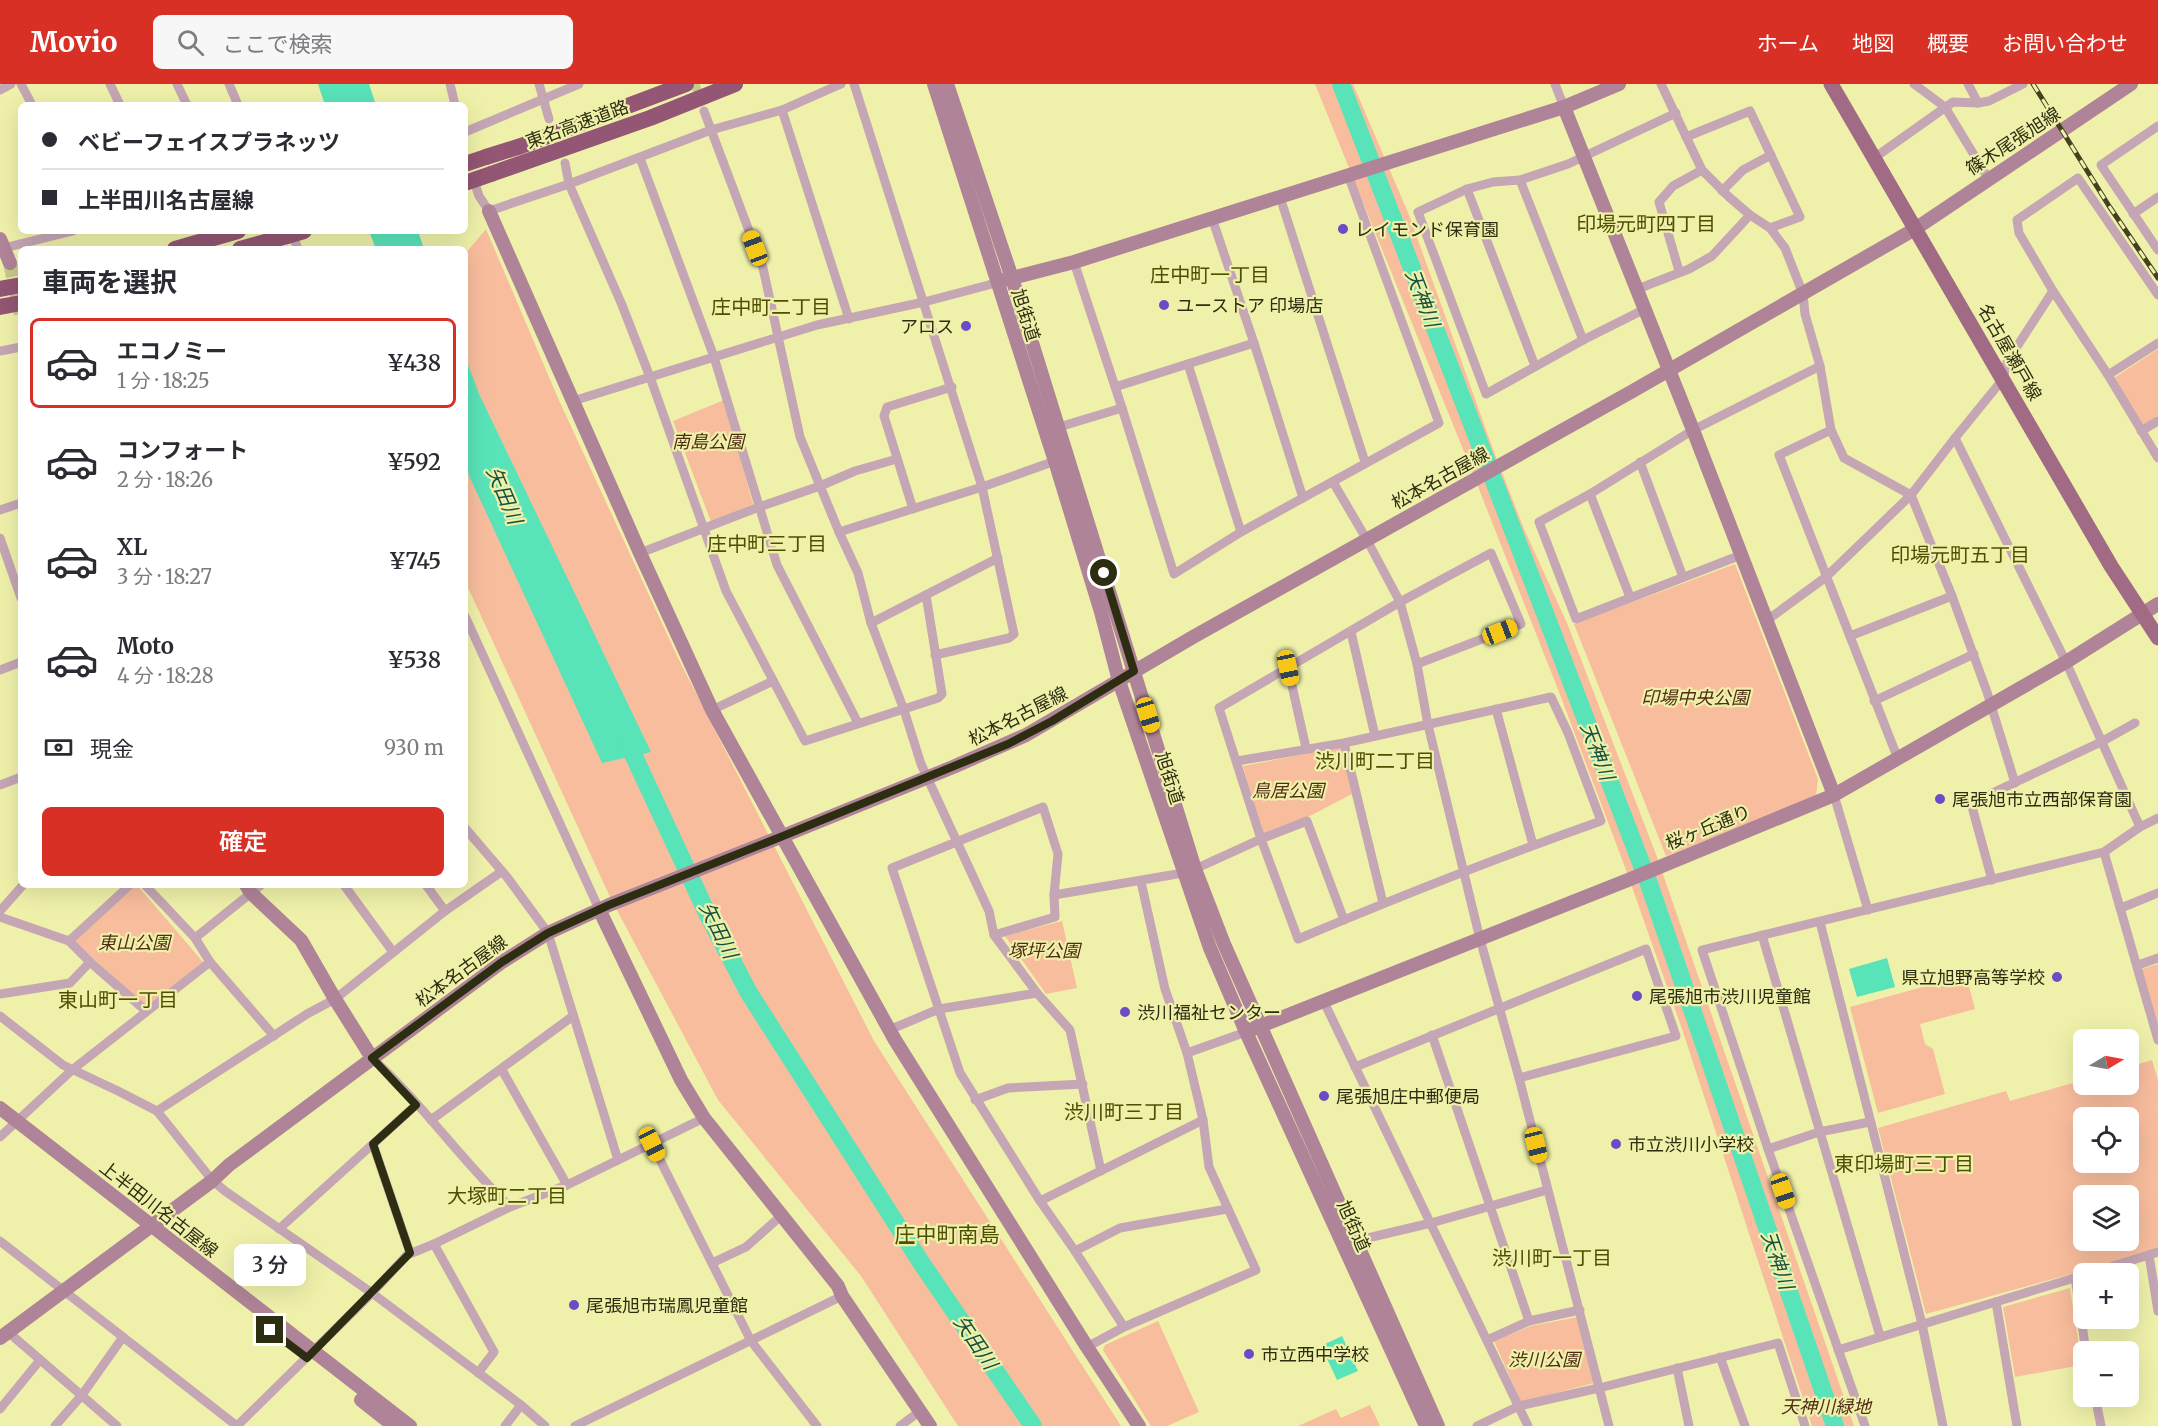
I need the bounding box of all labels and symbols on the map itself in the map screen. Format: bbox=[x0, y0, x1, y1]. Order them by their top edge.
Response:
street label: 東名高速道路 bbox=[522, 95, 632, 153]
street label: 篠木尾張旭線 bbox=[1961, 102, 2065, 180]
district label: 印場元町四丁目 bbox=[1576, 211, 1716, 236]
place label: レイモンド保育園 bbox=[1355, 218, 1499, 241]
marker: レイモンド保育園 bbox=[1336, 222, 1350, 236]
car bbox=[740, 228, 770, 268]
district label: 庄中町一丁目 bbox=[1150, 262, 1270, 287]
water label: 天神川 bbox=[1401, 266, 1446, 332]
street label: 旭街道 bbox=[1007, 286, 1045, 344]
district label: 庄中町二丁目 bbox=[711, 294, 831, 319]
place label: ユーストア 印場店 bbox=[1176, 294, 1323, 317]
marker: ユーストア 印場店 bbox=[1157, 298, 1171, 312]
street label: 名古屋瀬戸線 bbox=[1973, 299, 2047, 405]
place label: アロス bbox=[900, 315, 954, 338]
marker: アロス bbox=[959, 319, 973, 333]
park label: 南島公園 bbox=[672, 430, 747, 453]
street label: 松本名古屋線 bbox=[1387, 442, 1493, 514]
water label: 矢田川 bbox=[482, 463, 529, 529]
district label: 庄中町三丁目 bbox=[707, 531, 827, 556]
district label: 印場元町五丁目 bbox=[1890, 542, 2030, 567]
route start bbox=[1090, 559, 1117, 586]
car bbox=[1480, 617, 1520, 647]
car bbox=[1275, 649, 1301, 687]
street label: 松本名古屋線 bbox=[965, 681, 1071, 751]
park label: 印場中央公園 bbox=[1641, 686, 1752, 709]
car bbox=[1134, 695, 1162, 735]
water label: 天神川 bbox=[1576, 719, 1621, 785]
district label: 渋川町二丁目 bbox=[1315, 748, 1435, 773]
street label: 旭街道 bbox=[1151, 749, 1189, 807]
park label: 鳥居公園 bbox=[1252, 779, 1327, 802]
place label: 尾張旭市立西部保育園 bbox=[1952, 788, 2132, 811]
marker: 尾張旭市立西部保育園 bbox=[1933, 792, 1947, 806]
street label: 桜ヶ丘通り bbox=[1662, 799, 1754, 855]
water label: 矢田川 bbox=[695, 898, 744, 964]
street label: 松本名古屋線 bbox=[411, 930, 511, 1012]
park label: 東山公園 bbox=[98, 931, 173, 954]
park label: 塚坪公園 bbox=[1008, 939, 1083, 962]
place label: 県立旭野高等学校 bbox=[1901, 966, 2045, 989]
marker: 県立旭野高等学校 bbox=[2050, 970, 2064, 984]
place label: 尾張旭市渋川児童館 bbox=[1649, 985, 1811, 1008]
district label: 東山町一丁目 bbox=[58, 987, 178, 1012]
marker: 尾張旭市渋川児童館 bbox=[1630, 989, 1644, 1003]
place label: 渋川福祉センター bbox=[1137, 1001, 1281, 1024]
marker: 渋川福祉センター bbox=[1118, 1005, 1132, 1019]
north arrow bbox=[2073, 1029, 2139, 1095]
place label: 尾張旭庄中郵便局 bbox=[1336, 1085, 1480, 1108]
marker: 尾張旭庄中郵便局 bbox=[1317, 1089, 1331, 1103]
district label: 渋川町三丁目 bbox=[1064, 1099, 1184, 1124]
car bbox=[636, 1124, 668, 1164]
car bbox=[1523, 1125, 1549, 1165]
place label: 市立渋川小学校 bbox=[1628, 1133, 1754, 1156]
marker: 市立渋川小学校 bbox=[1609, 1137, 1623, 1151]
district label: 東印場町三丁目 bbox=[1834, 1151, 1974, 1176]
street label: 上半田川名古屋線 bbox=[95, 1156, 223, 1262]
car bbox=[1769, 1171, 1797, 1211]
district label: 大塚町二丁目 bbox=[447, 1183, 567, 1208]
street label: 旭街道 bbox=[1333, 1197, 1375, 1255]
district label: 庄中町南島 bbox=[895, 1221, 1000, 1248]
water label: 天神川 bbox=[1756, 1228, 1800, 1294]
callout: 3 分 bbox=[234, 1243, 306, 1285]
district label: 渋川町一丁目 bbox=[1492, 1245, 1612, 1270]
place label: 尾張旭市瑞鳳児童館 bbox=[586, 1294, 748, 1317]
marker: 尾張旭市瑞鳳児童館 bbox=[567, 1298, 581, 1312]
water label: 矢田川 bbox=[949, 1310, 1004, 1376]
route end bbox=[256, 1316, 283, 1343]
place label: 市立西中学校 bbox=[1261, 1343, 1369, 1366]
marker: 市立西中学校 bbox=[1242, 1347, 1256, 1361]
park label: 渋川公園 bbox=[1508, 1348, 1583, 1371]
park label: 天神川緑地 bbox=[1781, 1395, 1873, 1418]

